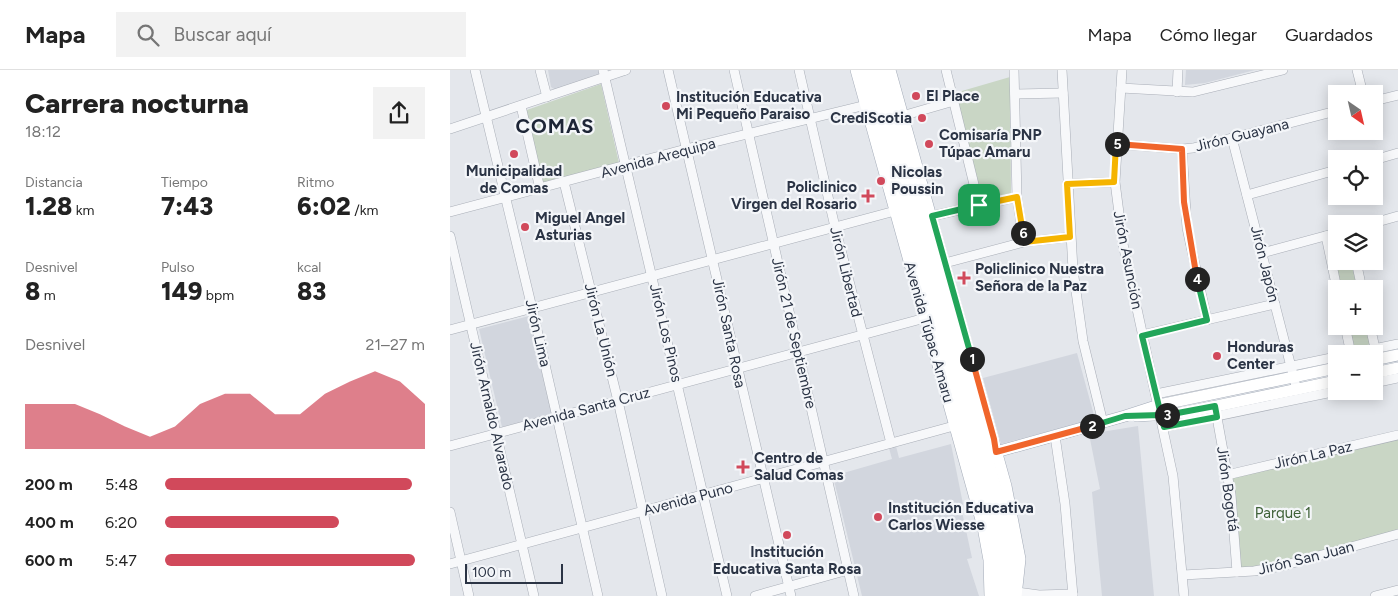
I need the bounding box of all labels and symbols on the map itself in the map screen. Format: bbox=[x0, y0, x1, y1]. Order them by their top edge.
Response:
north arrow bbox=[1328, 85, 1382, 140]
place label: El Place bbox=[926, 87, 980, 105]
place label: Institución Educativa Mi Pequeño Paraiso bbox=[676, 88, 822, 123]
marker: El Place bbox=[910, 90, 922, 102]
marker: Institución Educativa Mi Pequeño Paraiso bbox=[660, 100, 672, 112]
place label: CrediScotia bbox=[830, 109, 912, 127]
marker: CrediScotia bbox=[916, 112, 928, 124]
district label: COMAS bbox=[516, 114, 594, 138]
street label: Jirón Guayana bbox=[1193, 115, 1291, 155]
place label: Comisaría PNP Túpac Amaru bbox=[939, 126, 1041, 161]
pin: 5 bbox=[1104, 132, 1130, 156]
street label: Avenida Arequipa bbox=[599, 134, 717, 182]
marker: Comisaría PNP Túpac Amaru bbox=[923, 138, 935, 150]
marker: Municipalidad de Comas bbox=[508, 148, 520, 160]
place label: Municipalidad de Comas bbox=[466, 162, 562, 197]
place label: Nicolas Poussin bbox=[891, 163, 944, 198]
marker: Nicolas Poussin bbox=[875, 175, 887, 187]
place label: Policlinico Virgen del Rosario bbox=[731, 178, 857, 213]
pin bbox=[958, 184, 1000, 226]
marker: Policlinico Virgen del Rosario bbox=[861, 189, 875, 203]
place label: Miguel Angel Asturias bbox=[535, 209, 625, 244]
street label: Jirón Asunción bbox=[1110, 209, 1146, 311]
pin: 6 bbox=[1010, 220, 1036, 246]
marker: Miguel Angel Asturias bbox=[519, 221, 531, 233]
street label: Jirón Japón bbox=[1247, 224, 1283, 304]
street label: Jirón Libertad bbox=[826, 225, 866, 319]
street label: Jirón 21 de Septiembre bbox=[768, 256, 820, 410]
street label: Avenida Túpac Amaru bbox=[900, 259, 958, 405]
place label: Policlinico Nuestra Señora de la Paz bbox=[975, 260, 1104, 295]
pin: 4 bbox=[1184, 266, 1210, 292]
marker: Policlinico Nuestra Señora de la Paz bbox=[957, 271, 971, 285]
street label: Jirón Santa Rosa bbox=[709, 276, 749, 390]
street label: Jirón La Unión bbox=[581, 281, 621, 379]
street label: Jirón Los Pinos bbox=[646, 282, 686, 384]
street label: Jirón Lima bbox=[521, 297, 555, 369]
place label: Honduras Center bbox=[1227, 338, 1294, 373]
street label: Jirón Arnaldo Alvarado bbox=[466, 340, 518, 492]
pin: 1 bbox=[960, 346, 984, 372]
marker: Honduras Center bbox=[1211, 350, 1223, 362]
street label: Avenida Santa Cruz bbox=[520, 383, 652, 435]
pin: 3 bbox=[1154, 402, 1180, 428]
pin: 2 bbox=[1080, 414, 1104, 438]
street label: Jirón La Paz bbox=[1272, 437, 1354, 473]
street label: Jirón Bogotá bbox=[1213, 445, 1243, 533]
place label: Centro de Salud Comas bbox=[754, 449, 843, 484]
marker: Centro de Salud Comas bbox=[736, 460, 750, 474]
street label: Avenida Puno bbox=[641, 478, 735, 520]
place label: Institución Educativa Carlos Wiesse bbox=[888, 499, 1034, 534]
park label: Parque 1 bbox=[1255, 504, 1311, 522]
marker: Institución Educativa Carlos Wiesse bbox=[872, 511, 884, 523]
marker: Institución Educativa Santa Rosa bbox=[781, 529, 793, 541]
street label: Jirón San Juan bbox=[1256, 537, 1356, 579]
place label: Institución Educativa Santa Rosa bbox=[713, 543, 861, 578]
scale bar bbox=[465, 561, 562, 584]

